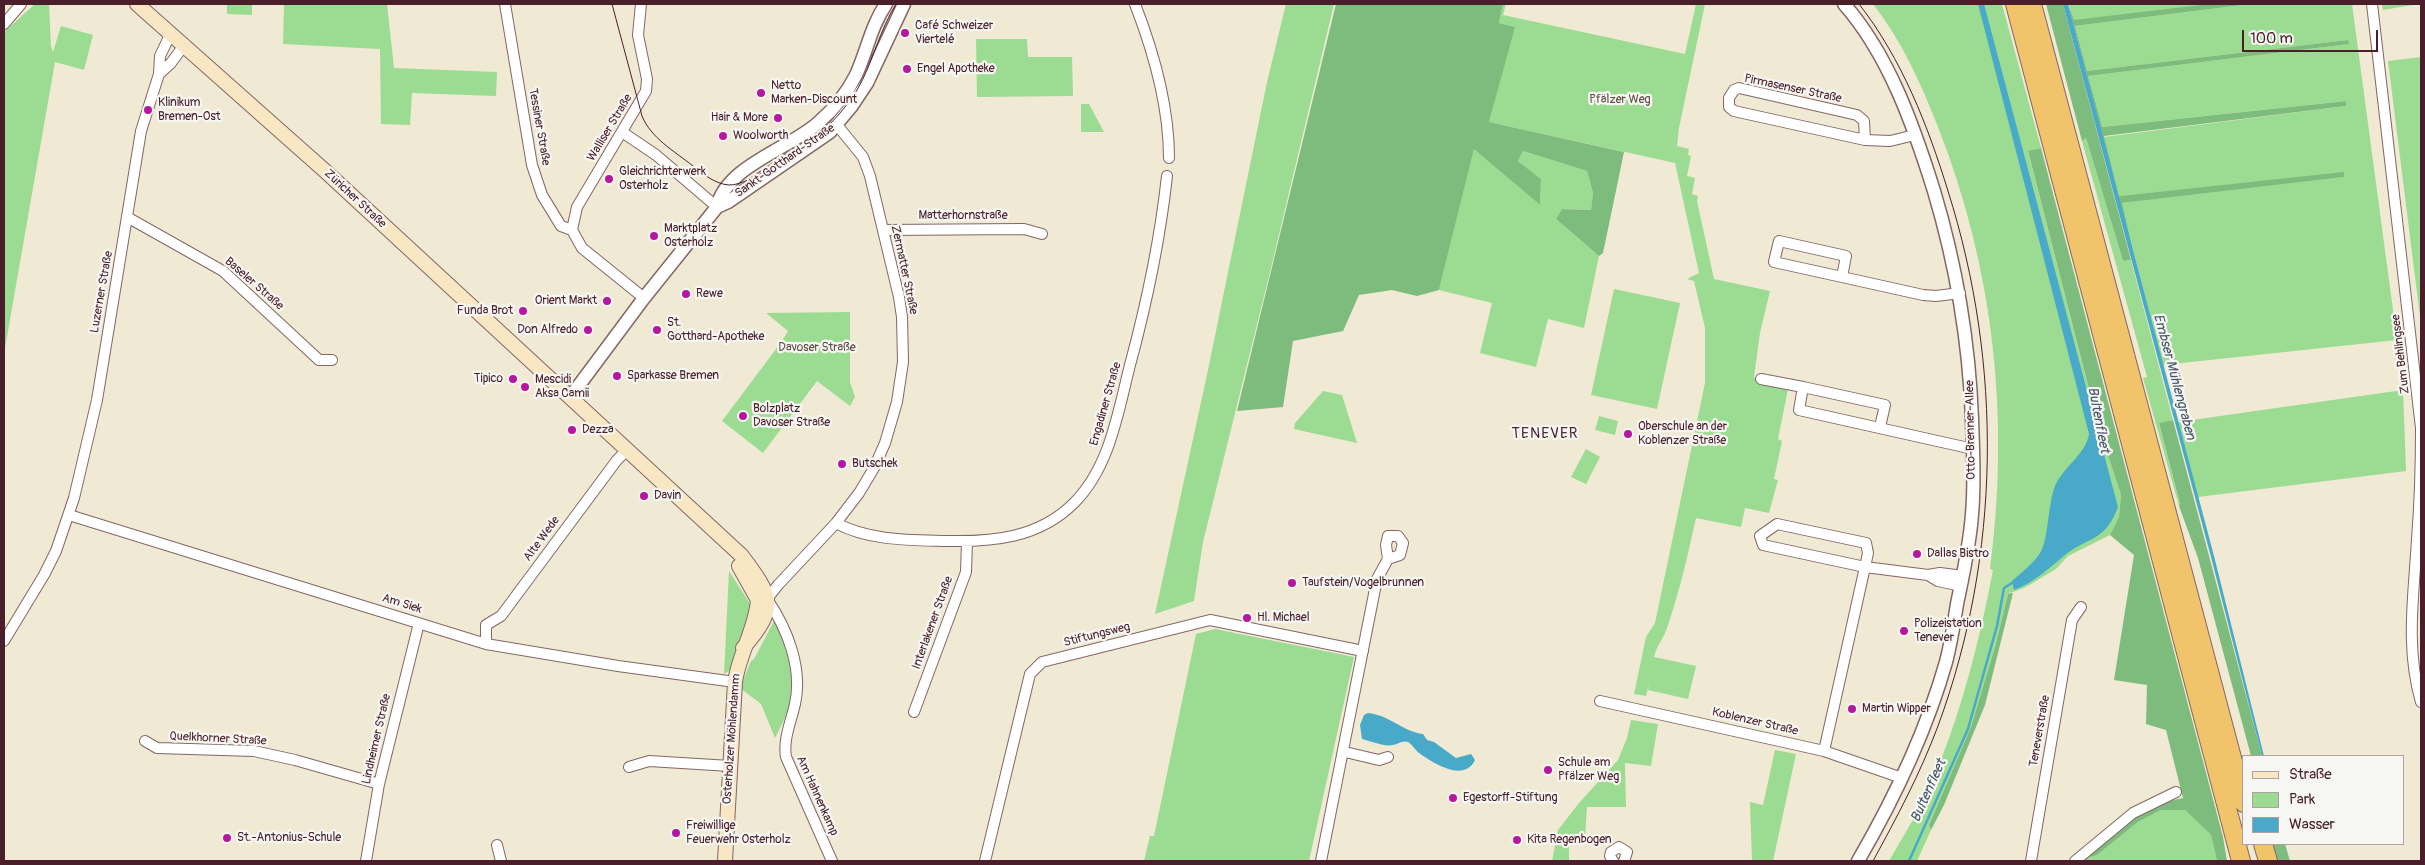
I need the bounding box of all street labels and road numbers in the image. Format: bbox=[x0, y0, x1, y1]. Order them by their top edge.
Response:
street label: Pirmasenser Straße bbox=[1743, 72, 1843, 106]
street label: Tessiner Straße bbox=[525, 87, 553, 167]
street label: Walliser Straße bbox=[584, 92, 636, 164]
street label: Sankt-Gotthard-Straße bbox=[732, 121, 838, 201]
street label: Züricher Straße bbox=[321, 167, 389, 231]
street label: Matterhornstraße bbox=[918, 209, 1008, 223]
street label: Zermatter Straße bbox=[888, 224, 920, 316]
street label: Luzerner Straße bbox=[88, 250, 116, 334]
street label: Baseler Straße bbox=[222, 254, 286, 314]
street label: Zum Behlingsee bbox=[2389, 313, 2413, 395]
street label: Engadiner Straße bbox=[1087, 361, 1125, 447]
street label: Otto-Brenner-Allee bbox=[1963, 380, 1979, 480]
street label: Alte Wede bbox=[521, 514, 563, 564]
street label: Interlakener Straße bbox=[909, 575, 957, 671]
street label: Am Siek bbox=[380, 591, 424, 617]
street label: Stiftungsweg bbox=[1062, 620, 1132, 650]
street label: Osterholzer Möhlendamm bbox=[720, 673, 744, 805]
street label: Lindheimer Straße bbox=[360, 692, 394, 786]
street label: Teneverstraße bbox=[2027, 694, 2053, 768]
street label: Koblenzer Straße bbox=[1710, 705, 1800, 739]
street label: Quelkhorner Straße bbox=[169, 729, 267, 749]
street label: Am Hahnenkamp bbox=[793, 754, 841, 838]

